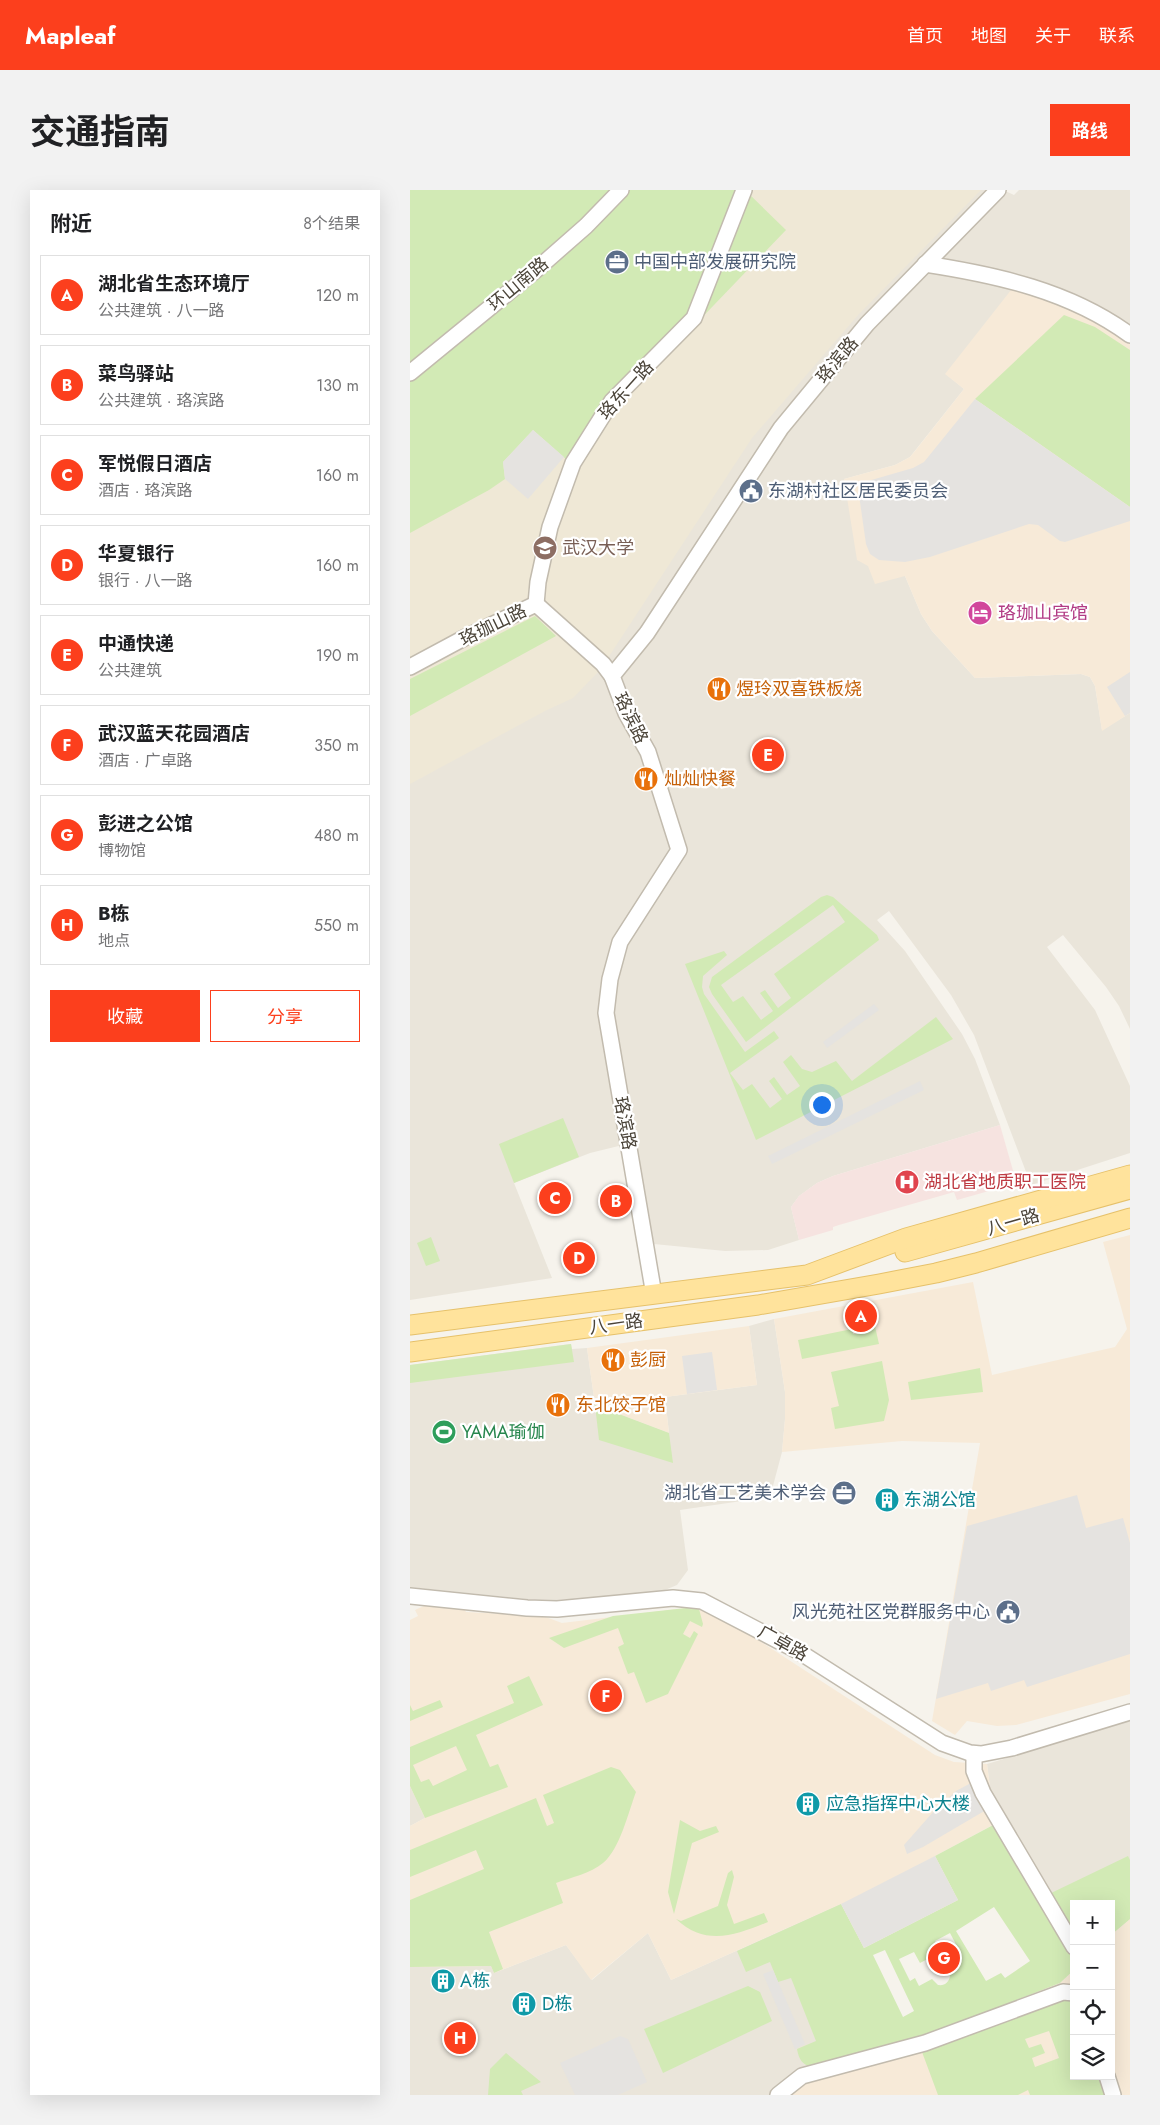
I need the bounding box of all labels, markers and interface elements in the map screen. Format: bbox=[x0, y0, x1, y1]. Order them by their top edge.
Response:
text: Mapleaf bbox=[25, 18, 116, 53]
text: 首页 bbox=[907, 23, 943, 49]
text: 地图 bbox=[971, 23, 1007, 49]
text: 关于 bbox=[1035, 23, 1071, 49]
text: 联系 bbox=[1099, 23, 1135, 49]
button: 路线 bbox=[1050, 104, 1130, 156]
text: 交通指南 bbox=[30, 107, 170, 157]
text: 附近 bbox=[50, 209, 92, 239]
text: 8个结果 bbox=[303, 212, 360, 235]
office icon: 中国中部发展研究院 bbox=[604, 249, 630, 275]
place label: 中国中部发展研究院 bbox=[634, 249, 796, 275]
street label: 环山南路 bbox=[482, 251, 554, 317]
text: 湖北省生态环境厅 bbox=[98, 270, 250, 297]
text: A bbox=[61, 284, 73, 307]
text: 120 m bbox=[316, 284, 359, 307]
text: 公共建筑 · 八一路 bbox=[98, 299, 224, 322]
street label: 珞滨路 bbox=[810, 331, 864, 389]
street label: 珞东一路 bbox=[592, 355, 660, 425]
text: 菜鸟驿站 bbox=[98, 360, 174, 387]
text: B bbox=[62, 374, 72, 397]
text: 130 m bbox=[316, 374, 359, 397]
text: 公共建筑 · 珞滨路 bbox=[98, 389, 224, 412]
text: 军悦假日酒店 bbox=[98, 450, 212, 477]
text: C bbox=[61, 464, 73, 487]
text: 160 m bbox=[316, 464, 359, 487]
public building icon: 东湖村社区居民委员会 bbox=[738, 478, 764, 504]
place label: 东湖村社区居民委员会 bbox=[768, 478, 948, 504]
text: 酒店 · 珞滨路 bbox=[98, 479, 192, 502]
school or university icon: 武汉大学 bbox=[532, 535, 558, 561]
place label: 武汉大学 bbox=[562, 535, 634, 561]
text: 华夏银行 bbox=[98, 540, 174, 567]
text: D bbox=[61, 554, 73, 577]
text: 160 m bbox=[316, 554, 359, 577]
text: 银行 · 八一路 bbox=[98, 569, 192, 592]
street label: 珞珈山路 bbox=[455, 598, 531, 652]
hotel icon: 珞珈山宾馆 bbox=[967, 600, 993, 626]
place label: 珞珈山宾馆 bbox=[998, 600, 1088, 626]
text: 中通快递 bbox=[98, 630, 174, 657]
text: E bbox=[62, 644, 72, 667]
text: 190 m bbox=[316, 644, 359, 667]
text: 公共建筑 bbox=[98, 659, 162, 682]
restaurant icon: 煜玲双喜铁板烧 bbox=[706, 676, 732, 702]
place label: 煜玲双喜铁板烧 bbox=[736, 676, 862, 702]
street label: 珞滨路 bbox=[607, 688, 655, 748]
text: 武汉蓝天花园酒店 bbox=[98, 720, 250, 747]
text: F bbox=[63, 734, 71, 757]
text: 350 m bbox=[314, 734, 359, 757]
pin: E bbox=[752, 736, 784, 774]
text: 酒店 · 广卓路 bbox=[98, 749, 192, 772]
restaurant icon: 灿灿快餐 bbox=[633, 766, 659, 792]
place label: 灿灿快餐 bbox=[664, 766, 736, 792]
text: 彭进之公馆 bbox=[98, 810, 193, 837]
text: G bbox=[60, 824, 74, 847]
text: 480 m bbox=[314, 824, 359, 847]
text: 博物馆 bbox=[98, 839, 146, 862]
text: B栋 bbox=[98, 900, 130, 927]
text: H bbox=[61, 914, 73, 937]
text: 550 m bbox=[314, 914, 359, 937]
text: 地点 bbox=[98, 929, 130, 952]
button: 收藏 bbox=[50, 990, 200, 1042]
button: 分享 bbox=[210, 990, 360, 1042]
your location bbox=[809, 1092, 835, 1118]
street label: 珞滨路 bbox=[608, 1094, 642, 1152]
hospital icon: 湖北省地质职工医院 bbox=[894, 1169, 920, 1195]
place label: 湖北省地质职工医院 bbox=[924, 1169, 1086, 1195]
pin: C bbox=[539, 1179, 571, 1217]
pin: B bbox=[600, 1182, 632, 1220]
street label: 八一路 bbox=[983, 1202, 1043, 1242]
pin: D bbox=[563, 1239, 595, 1277]
pin: A bbox=[845, 1297, 877, 1335]
street label: 八一路 bbox=[587, 1307, 645, 1341]
restaurant icon: 彭厨 bbox=[600, 1347, 626, 1373]
place label: 彭厨 bbox=[630, 1347, 666, 1373]
restaurant icon: 东北饺子馆 bbox=[545, 1392, 571, 1418]
place label: 东北饺子馆 bbox=[576, 1392, 666, 1418]
sports icon: YAMA瑜伽 bbox=[431, 1419, 457, 1445]
place label: YAMA瑜伽 bbox=[462, 1419, 545, 1445]
place label: 湖北省工艺美术学会 bbox=[664, 1480, 826, 1506]
office icon: 湖北省工艺美术学会 bbox=[831, 1480, 857, 1506]
building icon: 东湖公馆 bbox=[874, 1487, 900, 1513]
place label: 东湖公馆 bbox=[904, 1487, 976, 1513]
place label: 风光苑社区党群服务中心 bbox=[792, 1599, 990, 1625]
public building icon: 风光苑社区党群服务中心 bbox=[995, 1599, 1021, 1625]
street label: 广卓路 bbox=[753, 1619, 813, 1667]
pin: F bbox=[590, 1677, 622, 1715]
building icon: 应急指挥中心大楼 bbox=[795, 1791, 821, 1817]
place label: 应急指挥中心大楼 bbox=[826, 1791, 970, 1817]
map controls bbox=[1070, 1900, 1115, 2080]
button: + bbox=[1070, 1900, 1115, 1945]
pin: G bbox=[928, 1939, 960, 1977]
button: − bbox=[1070, 1945, 1115, 1990]
building icon: A栋 bbox=[430, 1968, 456, 1994]
place label: A栋 bbox=[460, 1968, 490, 1994]
button: locate bbox=[1070, 1990, 1115, 2035]
building icon: D栋 bbox=[511, 1991, 537, 2017]
place label: D栋 bbox=[542, 1991, 572, 2017]
pin: H bbox=[444, 2019, 476, 2057]
button: layers bbox=[1070, 2035, 1115, 2080]

